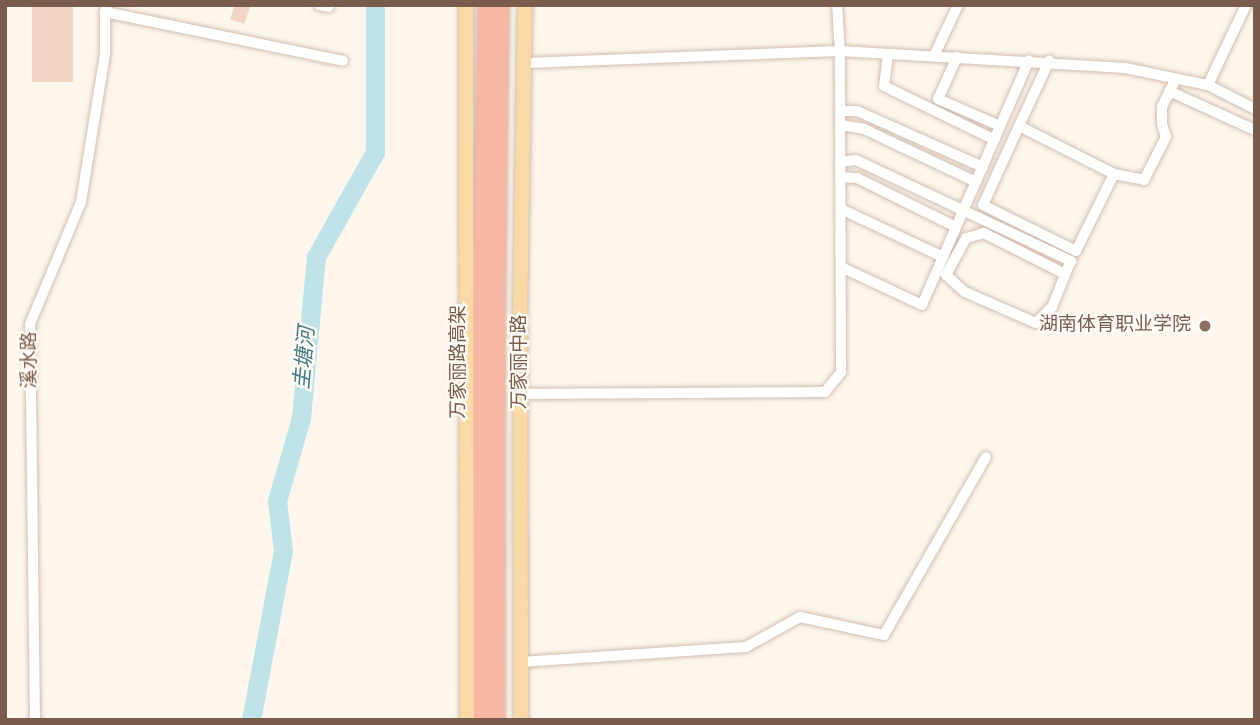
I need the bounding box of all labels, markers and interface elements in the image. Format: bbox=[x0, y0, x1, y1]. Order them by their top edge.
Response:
street label: 万家丽路高架 bbox=[449, 305, 471, 419]
street label: 万家丽中路 bbox=[510, 315, 532, 409]
place label: 湖南体育职业学院 bbox=[1039, 315, 1191, 337]
marker: 湖南体育职业学院 bbox=[1197, 318, 1213, 334]
water label: 圭塘河 bbox=[291, 326, 321, 390]
street label: 溪水路 bbox=[20, 332, 42, 388]

